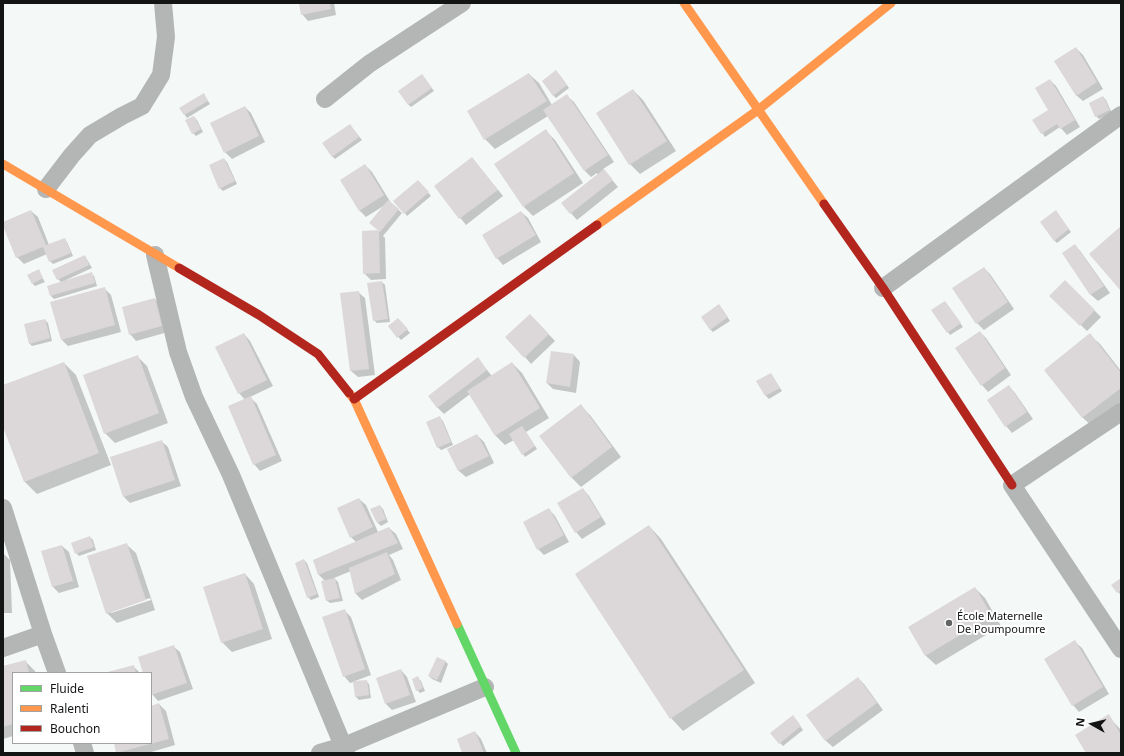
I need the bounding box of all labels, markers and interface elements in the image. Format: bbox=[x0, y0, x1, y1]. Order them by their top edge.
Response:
place label: École Maternelle De Poumpoumre bbox=[957, 610, 1046, 636]
marker: École Maternelle De Poumpoumre bbox=[944, 618, 954, 628]
legend bbox=[12, 672, 152, 744]
text: Fluide bbox=[50, 680, 84, 697]
text: Ralenti bbox=[50, 700, 89, 717]
north arrow bbox=[1072, 704, 1112, 744]
text: N bbox=[1072, 717, 1088, 728]
text: Bouchon bbox=[50, 720, 100, 737]

